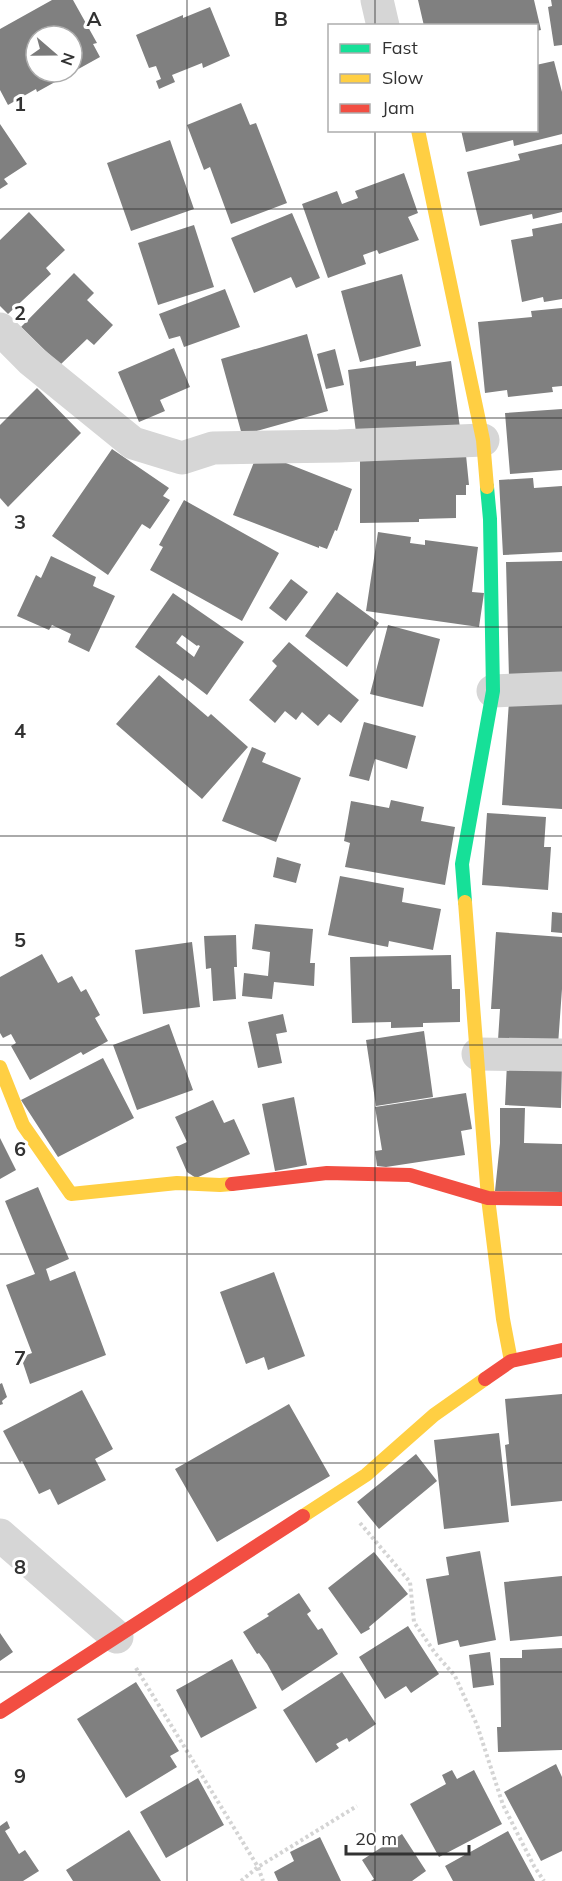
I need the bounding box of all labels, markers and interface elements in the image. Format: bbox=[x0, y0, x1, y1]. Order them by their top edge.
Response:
text: A bbox=[87, 6, 102, 31]
text: B bbox=[274, 6, 288, 31]
north arrow bbox=[24, 24, 84, 84]
legend bbox=[328, 24, 538, 132]
text: Fast bbox=[382, 36, 418, 59]
text: N bbox=[57, 50, 80, 68]
text: Slow bbox=[382, 66, 424, 89]
text: 1 bbox=[14, 91, 26, 116]
text: Jam bbox=[382, 96, 415, 119]
text: 2 bbox=[14, 300, 26, 325]
text: 3 bbox=[14, 509, 26, 534]
text: 4 bbox=[14, 718, 26, 743]
text: 5 bbox=[14, 927, 26, 952]
text: 6 bbox=[14, 1136, 26, 1161]
text: 7 bbox=[14, 1345, 26, 1370]
text: 8 bbox=[14, 1554, 26, 1579]
text: 9 bbox=[14, 1763, 26, 1788]
scale bar bbox=[346, 1818, 469, 1856]
text: 20 m bbox=[355, 1827, 397, 1850]

